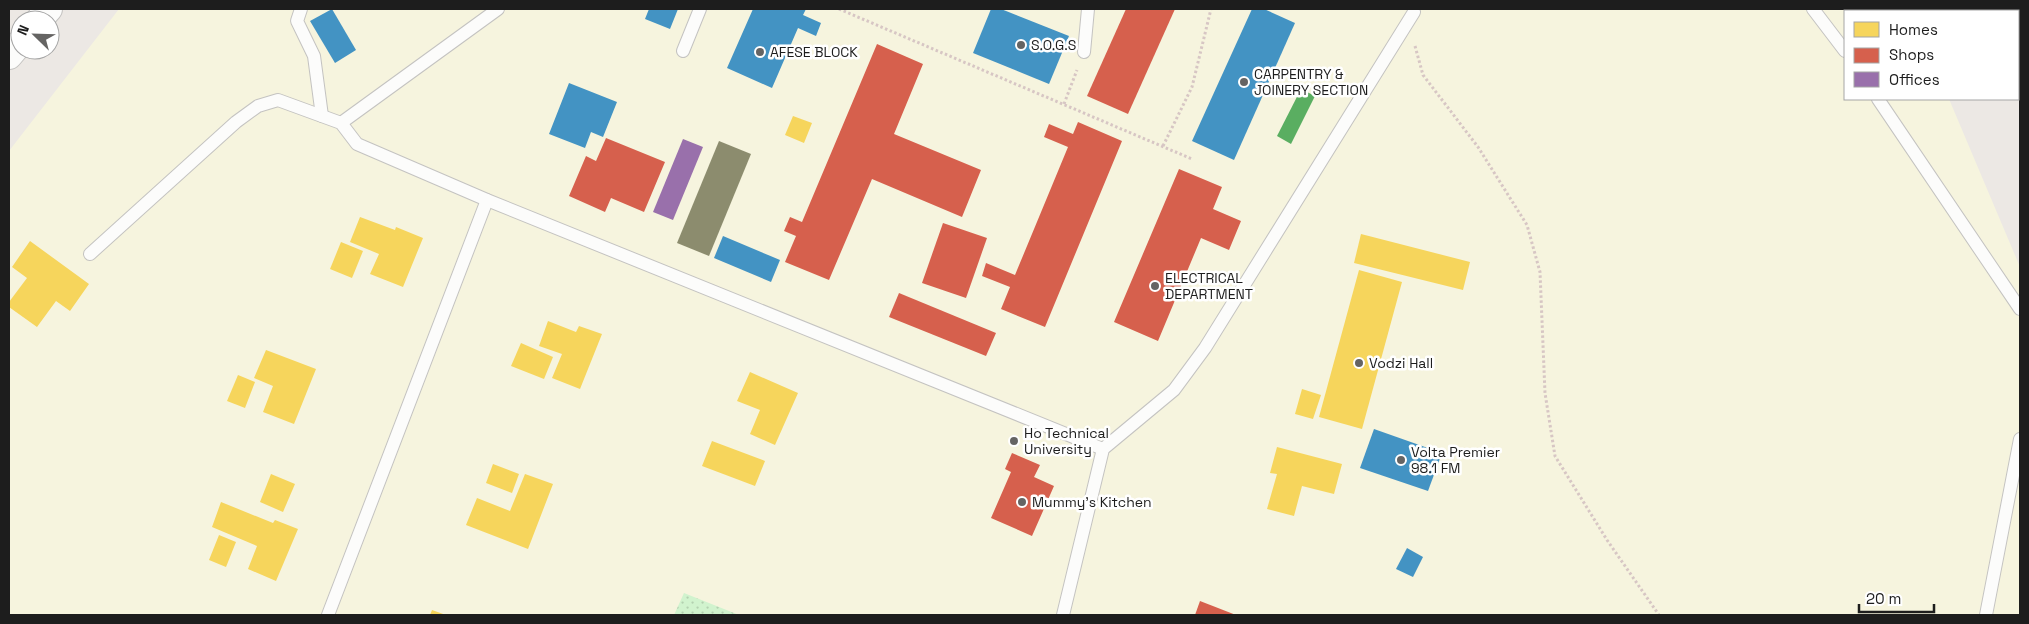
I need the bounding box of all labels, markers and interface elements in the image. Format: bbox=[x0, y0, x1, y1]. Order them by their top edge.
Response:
north arrow bbox=[10, 10, 60, 60]
legend bbox=[1844, 10, 2019, 100]
text: Homes bbox=[1889, 20, 1938, 39]
text: N bbox=[13, 22, 33, 38]
place label: S.O.G.S bbox=[1031, 36, 1076, 54]
marker: S.O.G.S bbox=[1015, 39, 1027, 51]
place label: AFESE BLOCK bbox=[770, 43, 858, 61]
text: Shops bbox=[1889, 45, 1934, 64]
marker: AFESE BLOCK bbox=[754, 46, 766, 58]
place label: CARPENTRY & JOINERY SECTION bbox=[1254, 65, 1368, 99]
text: Offices bbox=[1889, 70, 1940, 89]
marker: CARPENTRY & JOINERY SECTION bbox=[1238, 76, 1250, 88]
place label: ELECTRICAL DEPARTMENT bbox=[1165, 269, 1253, 303]
marker: ELECTRICAL DEPARTMENT bbox=[1149, 280, 1161, 292]
place label: Vodzi Hall bbox=[1369, 354, 1433, 372]
marker: Vodzi Hall bbox=[1353, 357, 1365, 369]
place label: Ho Technical University bbox=[1024, 424, 1109, 458]
marker: Ho Technical University bbox=[1008, 435, 1020, 447]
place label: Volta Premier 98.1 FM bbox=[1411, 443, 1500, 477]
marker: Volta Premier 98.1 FM bbox=[1395, 454, 1407, 466]
place label: Mummy’s Kitchen bbox=[1032, 493, 1152, 511]
marker: Mummy’s Kitchen bbox=[1016, 496, 1028, 508]
scale bar bbox=[1859, 582, 1934, 614]
text: 20 m bbox=[1866, 589, 1901, 608]

